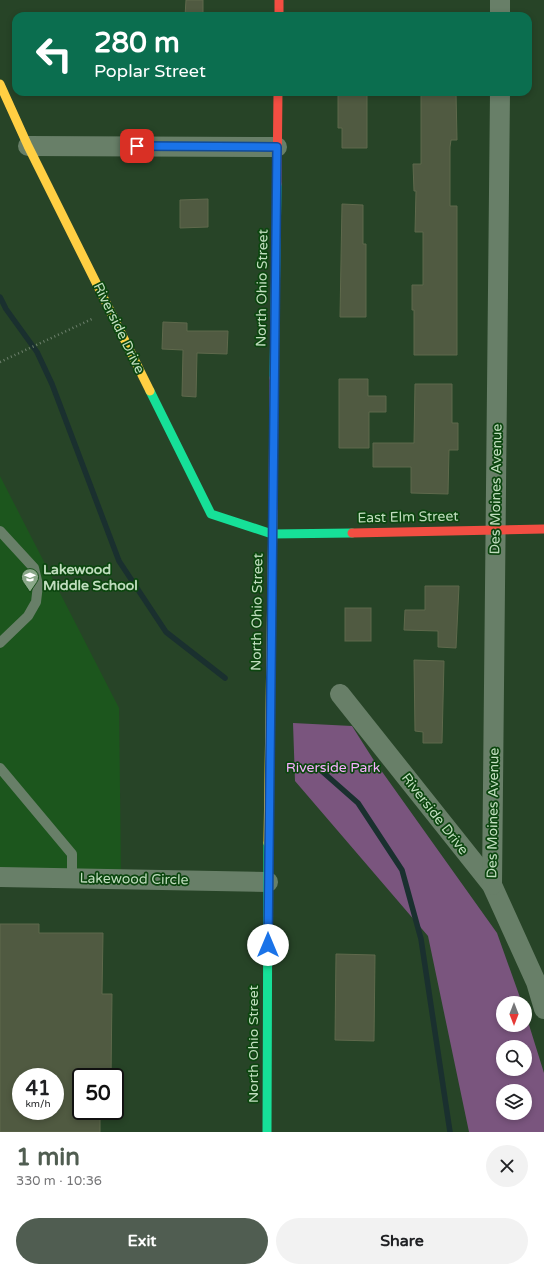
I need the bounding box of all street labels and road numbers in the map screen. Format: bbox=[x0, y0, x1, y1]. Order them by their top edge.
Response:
street label: North Ohio Street bbox=[252, 228, 272, 347]
street label: Riverside Drive bbox=[90, 280, 148, 376]
street label: Des Moines Avenue bbox=[486, 423, 506, 555]
street label: East Elm Street bbox=[357, 508, 459, 526]
street label: North Ohio Street bbox=[247, 552, 267, 671]
street label: Des Moines Avenue bbox=[483, 747, 503, 879]
street label: Riverside Drive bbox=[398, 770, 472, 858]
street label: Lakewood Circle bbox=[79, 870, 189, 888]
street label: North Ohio Street bbox=[245, 984, 262, 1103]

